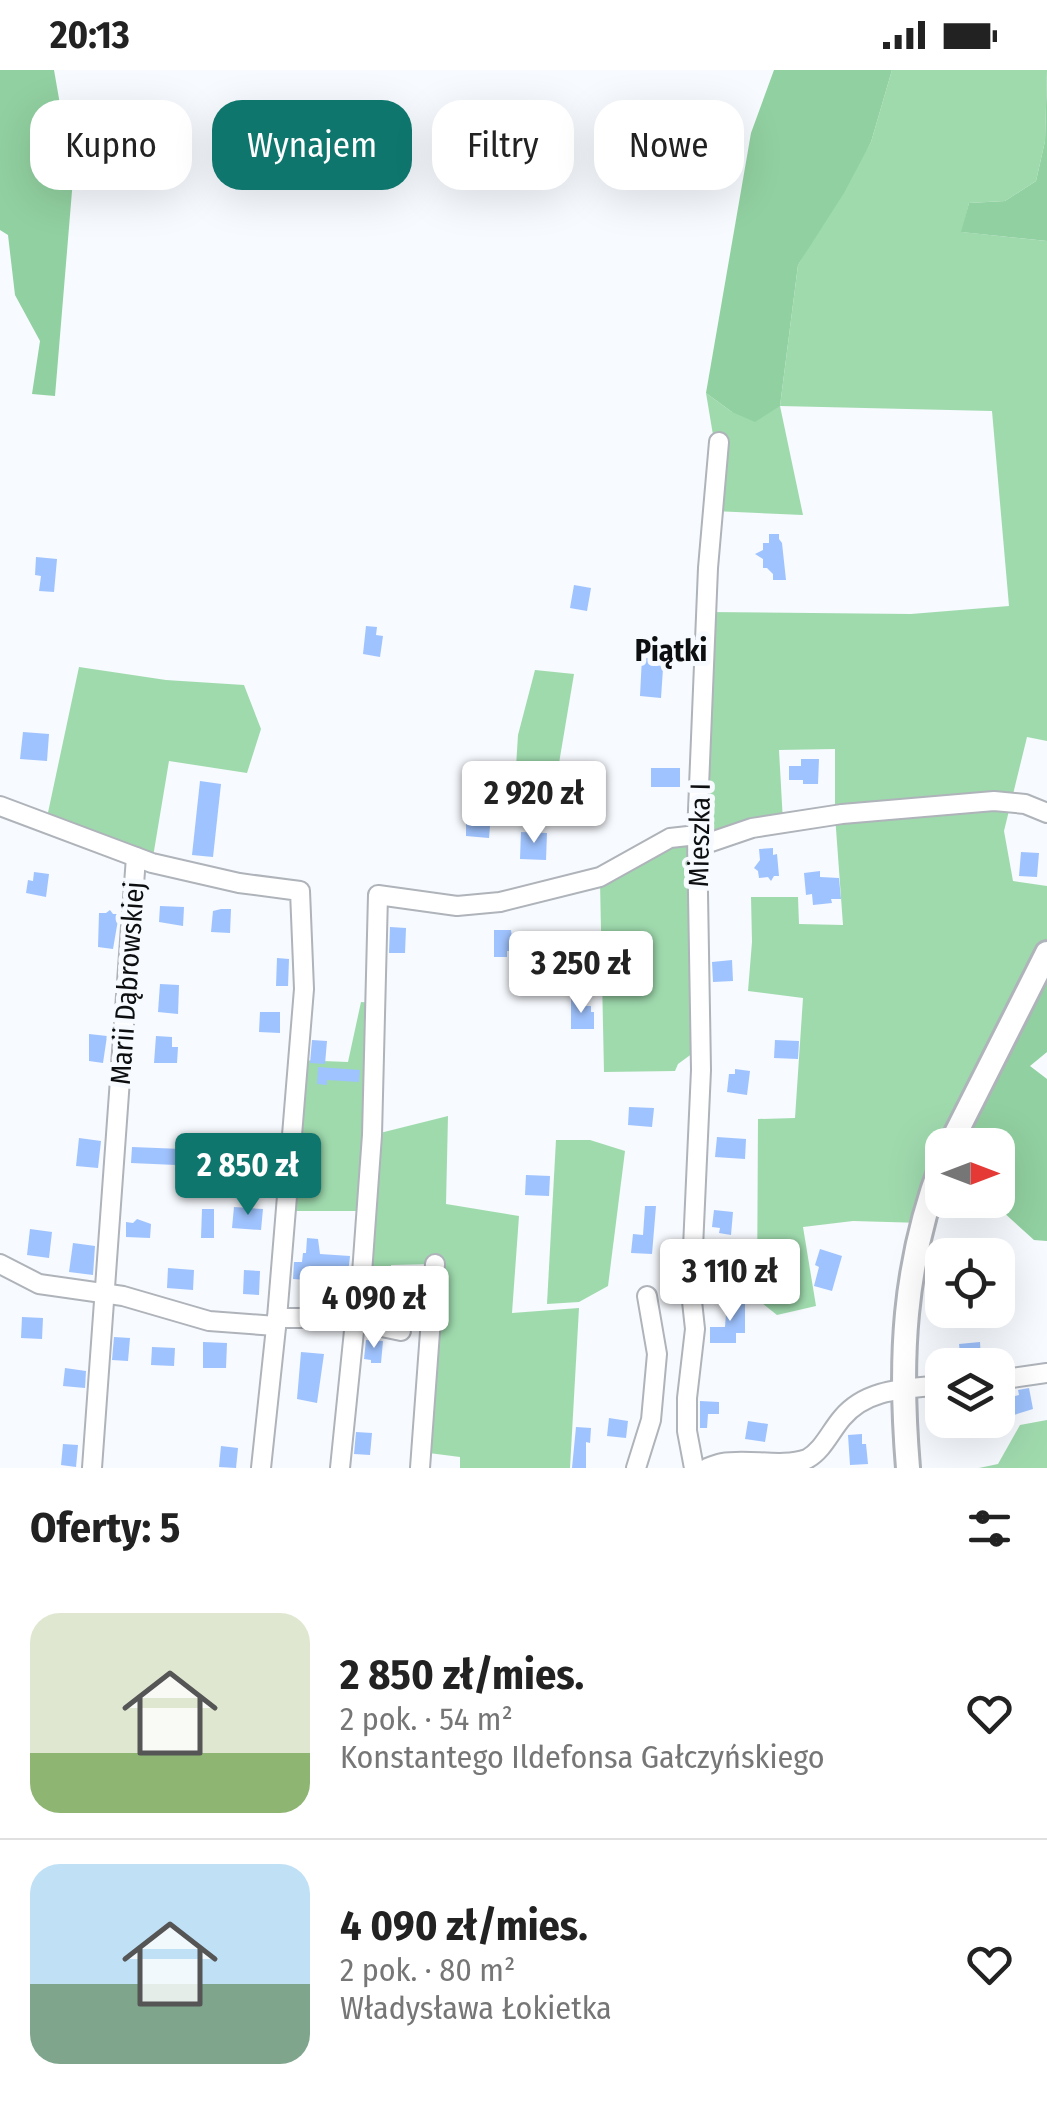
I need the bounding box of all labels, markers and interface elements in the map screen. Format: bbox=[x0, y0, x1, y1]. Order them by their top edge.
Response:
text: 20:13 bbox=[50, 12, 130, 58]
chip: Kupno bbox=[30, 100, 192, 190]
chip: Wynajem bbox=[212, 100, 412, 190]
chip: Filtry bbox=[432, 100, 574, 190]
chip: Nowe bbox=[594, 100, 744, 190]
district label: Piątki bbox=[635, 633, 707, 669]
pin: 2 920 zł bbox=[431, 761, 637, 846]
text: 2 920 zł bbox=[484, 774, 584, 812]
street label: Mieszka I bbox=[682, 783, 717, 887]
street label: Marii Dąbrowskiej bbox=[104, 880, 151, 1086]
pin: 3 250 zł bbox=[478, 931, 684, 1016]
text: 3 250 zł bbox=[531, 944, 631, 982]
north arrow bbox=[925, 1128, 1015, 1218]
map controls bbox=[925, 1128, 1015, 1438]
pin: 2 850 zł bbox=[145, 1133, 351, 1218]
text: 2 850 zł bbox=[197, 1146, 299, 1184]
button: locate bbox=[925, 1238, 1015, 1328]
pin: 3 110 zł bbox=[627, 1239, 833, 1324]
text: 3 110 zł bbox=[682, 1252, 778, 1290]
pin: 4 090 zł bbox=[271, 1266, 477, 1351]
text: 4 090 zł bbox=[322, 1279, 426, 1317]
button: layers bbox=[925, 1348, 1015, 1438]
icon: filters bbox=[962, 1501, 1017, 1556]
text: Oferty: 5 bbox=[30, 1503, 181, 1553]
text: 2 850 zł/mies. bbox=[340, 1650, 584, 1700]
icon: home bbox=[110, 1653, 230, 1773]
icon: heart bbox=[962, 1686, 1017, 1741]
text: 2 pok. · 54 m² bbox=[340, 1700, 513, 1738]
text: Konstantego Ildefonsa Gałczyńskiego bbox=[340, 1738, 825, 1776]
text: 4 090 zł/mies. bbox=[340, 1901, 588, 1951]
icon: home bbox=[110, 1904, 230, 2024]
icon: heart bbox=[962, 1937, 1017, 1992]
text: 2 pok. · 80 m² bbox=[340, 1951, 515, 1989]
text: Władysława Łokietka bbox=[340, 1989, 612, 2027]

